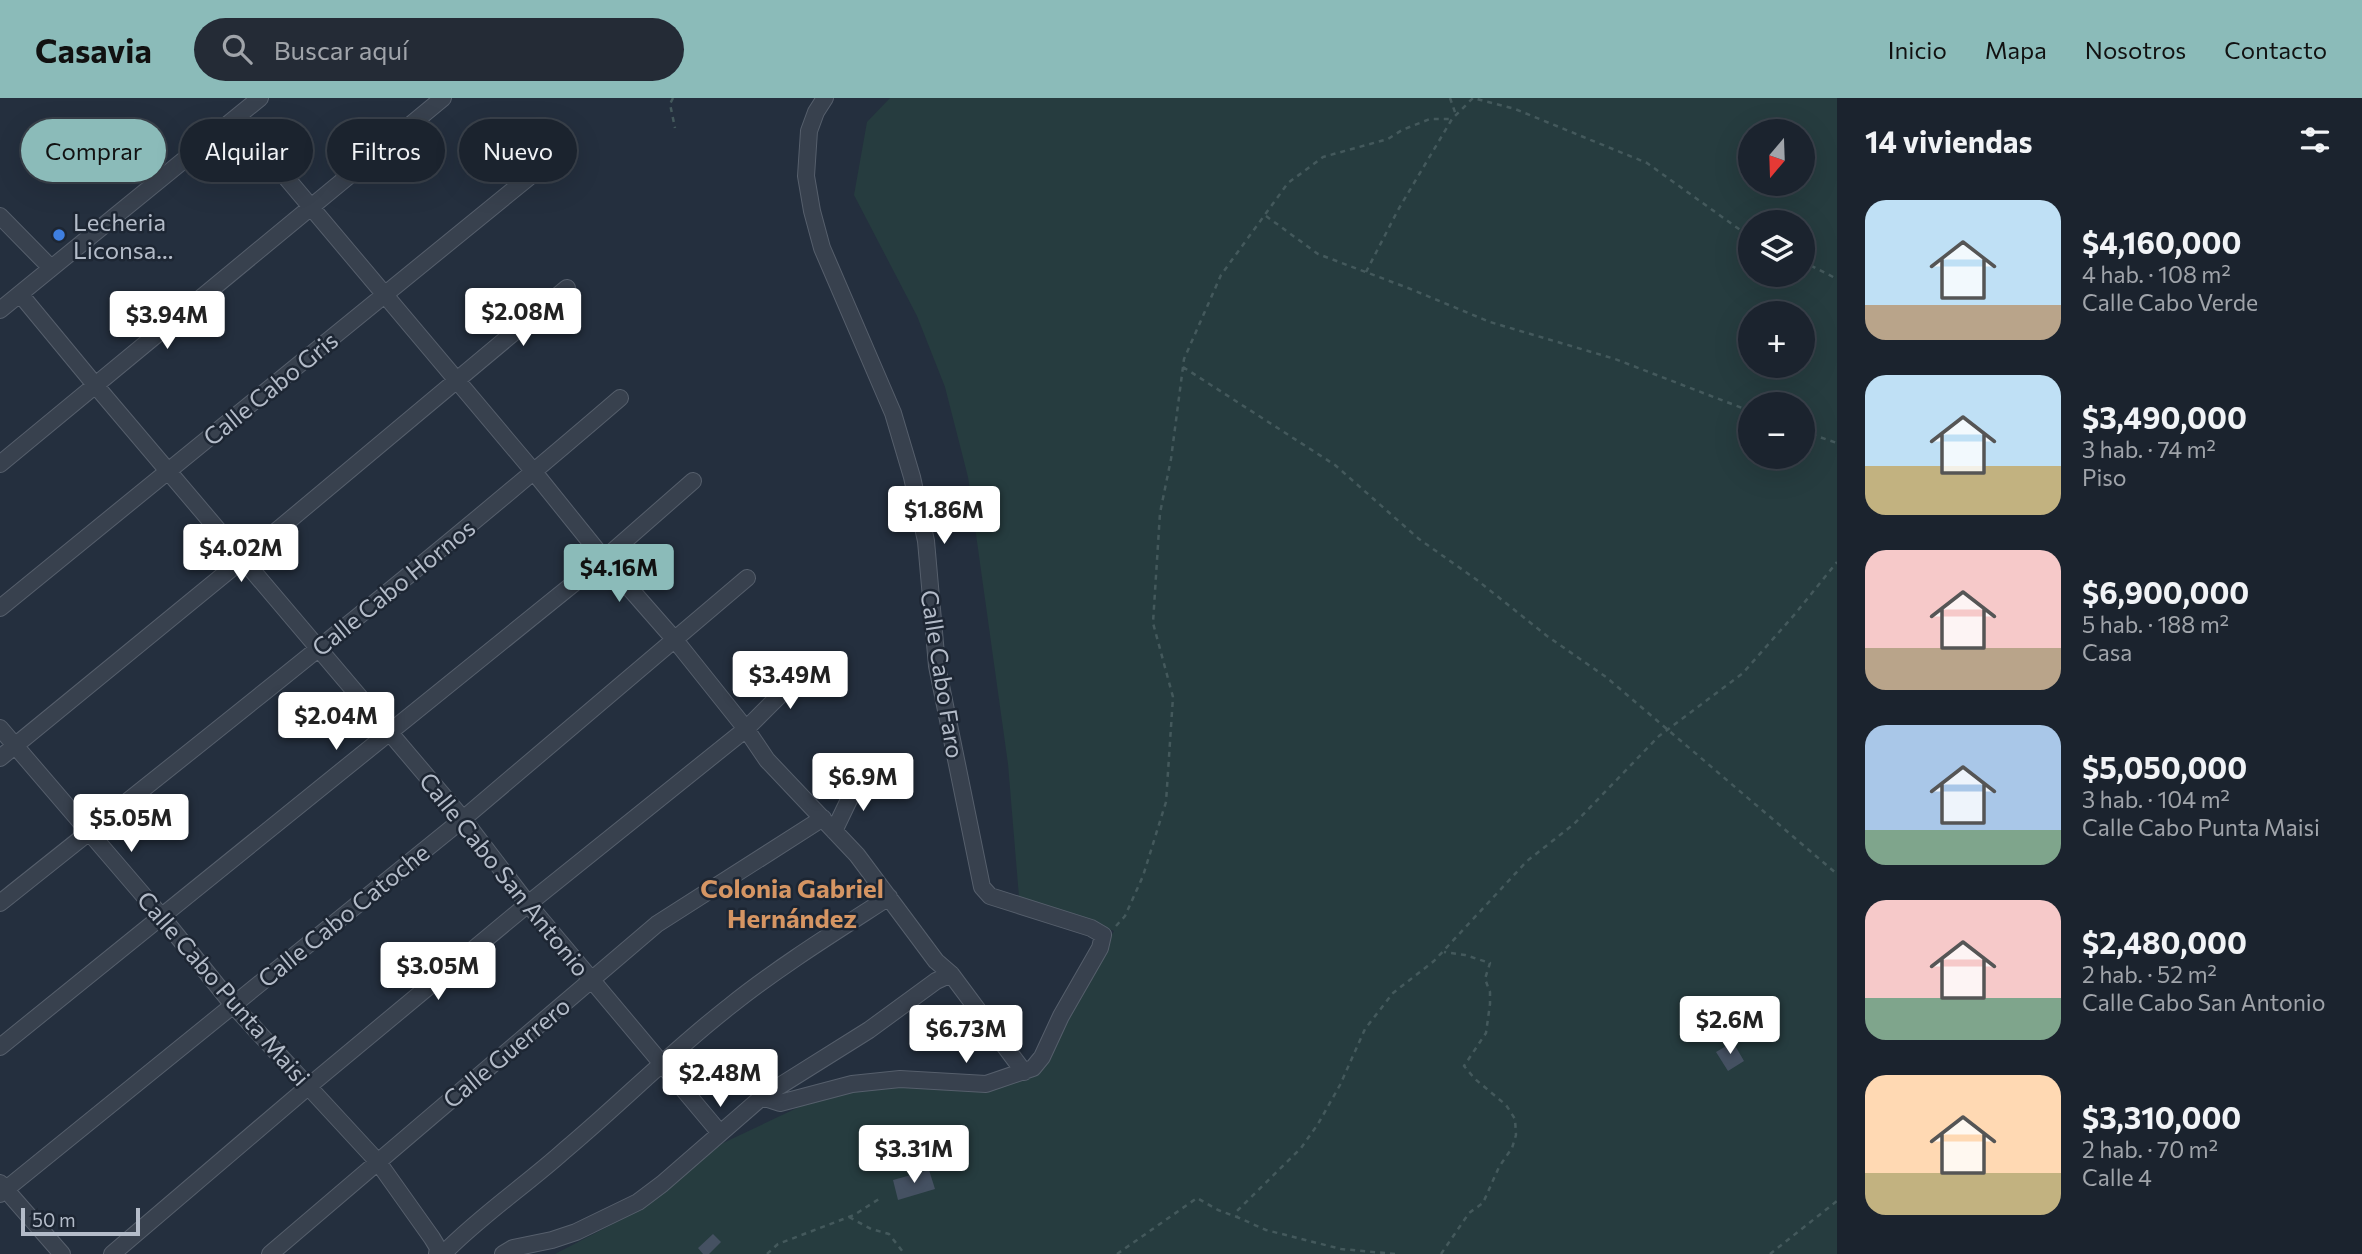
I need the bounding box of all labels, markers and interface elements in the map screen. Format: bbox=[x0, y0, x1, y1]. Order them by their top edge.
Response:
search box bbox=[194, 18, 684, 81]
text: Casavia bbox=[35, 29, 152, 70]
icon: search bbox=[218, 30, 256, 68]
text: Buscar aquí bbox=[274, 34, 409, 65]
text: Inicio bbox=[1888, 35, 1947, 64]
text: Mapa bbox=[1985, 35, 2047, 64]
text: Nosotros bbox=[2085, 35, 2186, 64]
text: Contacto bbox=[2224, 35, 2327, 64]
chip: Comprar bbox=[21, 119, 166, 182]
chip: Alquilar bbox=[180, 119, 313, 182]
chip: Filtros bbox=[327, 119, 445, 182]
chip: Nuevo bbox=[459, 119, 577, 182]
north arrow bbox=[1738, 119, 1815, 196]
map controls bbox=[1738, 119, 1815, 469]
icon: filters bbox=[2296, 121, 2334, 159]
text: 14 viviendas bbox=[1865, 122, 2033, 159]
place label: Lecheria Liconsa... bbox=[73, 207, 173, 264]
button: layers bbox=[1738, 210, 1815, 287]
text: $4,160,000 bbox=[2082, 223, 2241, 260]
marker: Lecheria Liconsa... bbox=[51, 227, 67, 243]
icon: home bbox=[1921, 228, 2005, 312]
text: 4 hab. · 108 m² bbox=[2082, 260, 2231, 288]
pin: $2.08M bbox=[466, 288, 580, 348]
text: Calle Cabo Verde bbox=[2082, 288, 2258, 316]
pin: $3.94M bbox=[110, 292, 224, 351]
text: $2.08M bbox=[481, 297, 565, 325]
text: $3.94M bbox=[126, 300, 208, 328]
button: + bbox=[1738, 301, 1815, 378]
street label: Calle Cabo Gris bbox=[197, 325, 343, 451]
button: − bbox=[1738, 392, 1815, 469]
text: $3,490,000 bbox=[2082, 398, 2247, 435]
icon: home bbox=[1921, 403, 2005, 487]
text: 3 hab. · 74 m² bbox=[2082, 435, 2216, 463]
text: Piso bbox=[2082, 463, 2127, 491]
pin: $1.86M bbox=[887, 486, 1001, 546]
text: $1.86M bbox=[904, 495, 984, 523]
street label: Calle Cabo Hornos bbox=[306, 512, 480, 662]
pin: $4.02M bbox=[184, 524, 298, 584]
text: $4.02M bbox=[199, 533, 283, 561]
pin: $4.16M bbox=[562, 545, 676, 604]
text: $4.16M bbox=[580, 553, 658, 581]
text: $6,900,000 bbox=[2082, 573, 2249, 610]
icon: home bbox=[1921, 578, 2005, 662]
street label: Calle Cabo Faro bbox=[915, 588, 971, 760]
text: 5 hab. · 188 m² bbox=[2082, 610, 2229, 638]
text: Casa bbox=[2082, 638, 2132, 666]
pin: $3.49M bbox=[733, 652, 847, 711]
text: $3.49M bbox=[749, 660, 831, 688]
pin: $2.04M bbox=[279, 692, 393, 752]
text: $2.04M bbox=[294, 701, 378, 729]
text: $5,050,000 bbox=[2082, 748, 2247, 785]
icon: home bbox=[1921, 753, 2005, 837]
pin: $6.9M bbox=[814, 754, 912, 813]
text: $6.9M bbox=[828, 762, 898, 790]
street label: Calle Cabo San Antonio bbox=[414, 766, 596, 982]
text: 3 hab. · 104 m² bbox=[2082, 785, 2230, 813]
pin: $5.05M bbox=[74, 794, 188, 854]
text: $5.05M bbox=[90, 803, 172, 831]
text: Calle Cabo Punta Maisi bbox=[2082, 813, 2320, 841]
street label: Calle Cabo Catoche bbox=[252, 837, 434, 993]
district label: Colonia Gabriel Hernández bbox=[700, 872, 884, 933]
street label: Calle Cabo Punta Maisi bbox=[132, 885, 316, 1091]
text: $2,480,000 bbox=[2082, 923, 2247, 960]
icon: home bbox=[1921, 928, 2005, 1012]
pin: $3.05M bbox=[381, 942, 495, 1002]
text: $3.05M bbox=[397, 951, 479, 979]
text: 2 hab. · 52 m² bbox=[2082, 960, 2217, 988]
text: Calle Cabo San Antonio bbox=[2082, 988, 2326, 1016]
street label: Calle Guerrero bbox=[437, 990, 575, 1114]
pin: $2.6M bbox=[1681, 996, 1779, 1056]
text: $2.6M bbox=[1696, 1005, 1764, 1033]
pin: $6.73M bbox=[909, 1006, 1023, 1065]
text: $6.73M bbox=[925, 1014, 1007, 1042]
pin: $2.48M bbox=[663, 1049, 777, 1109]
text: $2.48M bbox=[679, 1058, 761, 1086]
text: $3,310,000 bbox=[2082, 1098, 2241, 1135]
icon: home bbox=[1921, 1103, 2005, 1187]
pin: $3.31M bbox=[857, 1126, 971, 1185]
text: $3.31M bbox=[875, 1134, 953, 1162]
text: 2 hab. · 70 m² bbox=[2082, 1135, 2218, 1163]
text: Calle 4 bbox=[2082, 1163, 2152, 1191]
scale bar bbox=[21, 1205, 140, 1237]
text: 50 m bbox=[32, 1208, 76, 1231]

